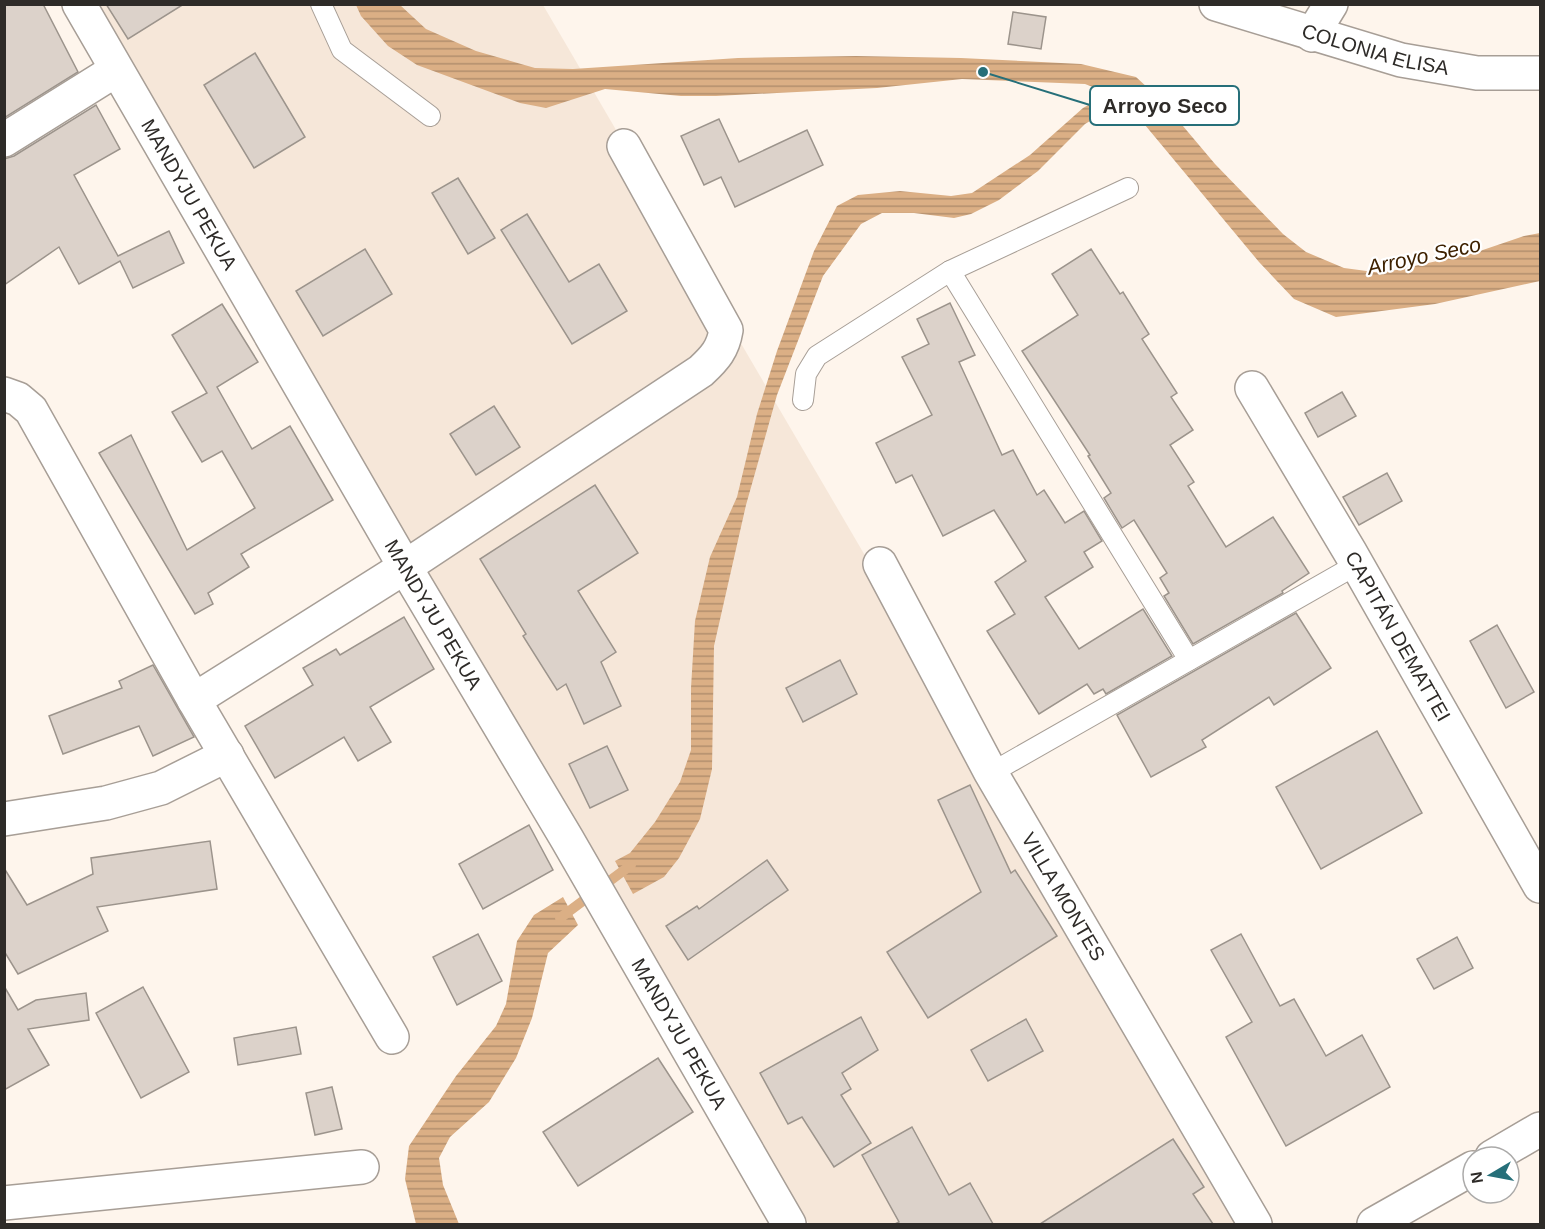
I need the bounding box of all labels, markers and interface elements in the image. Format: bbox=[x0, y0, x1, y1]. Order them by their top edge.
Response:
street label: COLONIA ELISA bbox=[1299, 20, 1451, 79]
callout: Arroyo Seco bbox=[1090, 86, 1239, 125]
text: Arroyo Seco bbox=[1103, 94, 1227, 117]
street label: MANDYJU PEKUA bbox=[137, 115, 242, 274]
water label: Arroyo Seco bbox=[1363, 232, 1483, 279]
street label: MANDYJU PEKUA bbox=[381, 536, 487, 694]
street label: CAPITÁN DEMATTEI bbox=[1341, 547, 1455, 725]
street label: VILLA MONTES bbox=[1017, 829, 1109, 965]
street label: MANDYJU PEKUA bbox=[627, 955, 732, 1114]
north arrow bbox=[1461, 1145, 1521, 1205]
text: N bbox=[1467, 1170, 1486, 1185]

